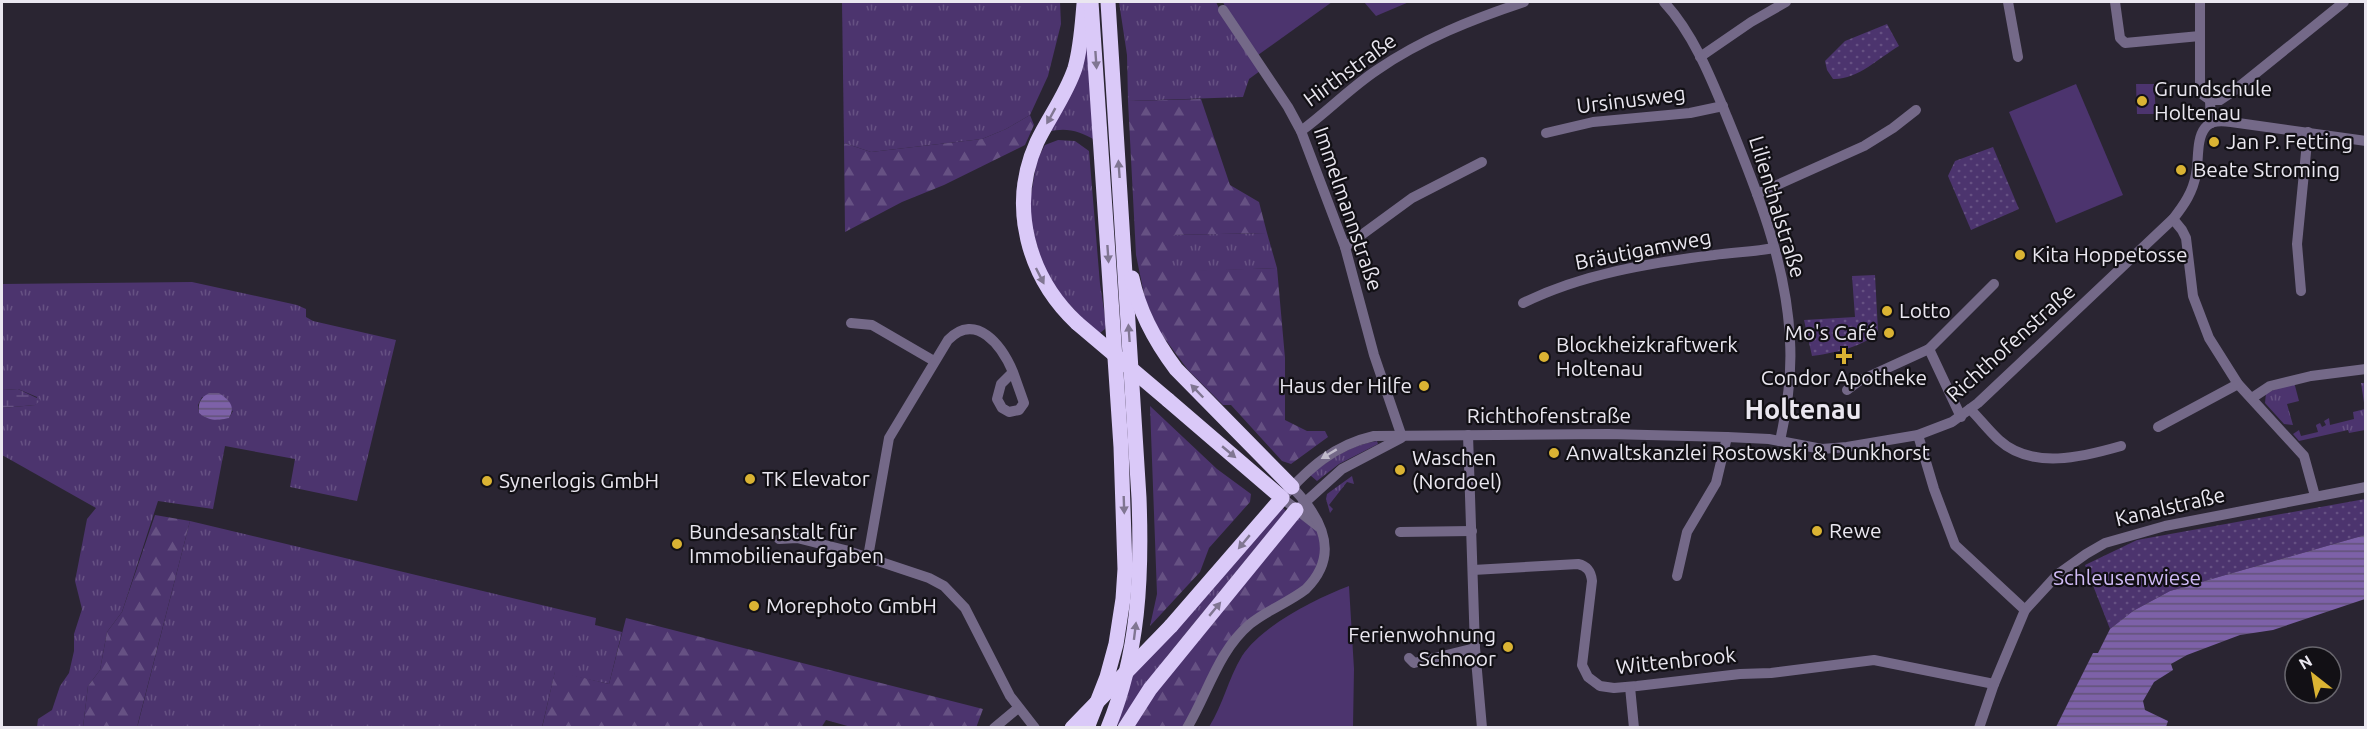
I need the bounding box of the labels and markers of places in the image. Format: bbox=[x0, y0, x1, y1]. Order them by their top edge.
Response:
place label: Grundschule Holtenau bbox=[2154, 76, 2272, 124]
marker: Grundschule Holtenau bbox=[2135, 94, 2149, 108]
place label: Jan P. Fetting bbox=[2226, 129, 2353, 153]
marker: Jan P. Fetting bbox=[2207, 135, 2221, 149]
place label: Beate Stroming bbox=[2193, 157, 2340, 181]
marker: Beate Stroming bbox=[2174, 163, 2188, 177]
place label: Kita Hoppetosse bbox=[2032, 242, 2188, 266]
marker: Kita Hoppetosse bbox=[2013, 248, 2027, 262]
place label: Lotto bbox=[1899, 298, 1951, 322]
marker: Lotto bbox=[1880, 304, 1894, 318]
place label: Mo's Café bbox=[1785, 320, 1877, 344]
marker: Mo's Café bbox=[1882, 326, 1896, 340]
place label: Blockheizkraftwerk Holtenau bbox=[1556, 332, 1738, 380]
marker: Condor Apotheke bbox=[1837, 349, 1851, 363]
marker: Blockheizkraftwerk Holtenau bbox=[1537, 350, 1551, 364]
place label: Condor Apotheke bbox=[1761, 365, 1927, 389]
place label: Haus der Hilfe bbox=[1279, 373, 1412, 397]
marker: Haus der Hilfe bbox=[1417, 379, 1431, 393]
place label: Anwaltskanzlei Rostowski & Dunkhorst bbox=[1566, 440, 1930, 464]
place label: Waschen (Nordoel) bbox=[1412, 445, 1502, 493]
marker: Anwaltskanzlei Rostowski & Dunkhorst bbox=[1547, 446, 1561, 460]
marker: Waschen (Nordoel) bbox=[1393, 463, 1407, 477]
place label: TK Elevator bbox=[762, 466, 870, 490]
place label: Synerlogis GmbH bbox=[499, 468, 659, 492]
marker: TK Elevator bbox=[743, 472, 757, 486]
marker: Synerlogis GmbH bbox=[480, 474, 494, 488]
place label: Rewe bbox=[1829, 518, 1882, 542]
place label: Bundesanstalt für Immobilienaufgaben bbox=[689, 519, 884, 567]
marker: Rewe bbox=[1810, 524, 1824, 538]
marker: Bundesanstalt für Immobilienaufgaben bbox=[670, 537, 684, 551]
place label: Morephoto GmbH bbox=[766, 593, 937, 617]
marker: Morephoto GmbH bbox=[747, 599, 761, 613]
place label: Ferienwohnung Schnoor bbox=[1348, 622, 1496, 670]
marker: Ferienwohnung Schnoor bbox=[1501, 640, 1515, 654]

